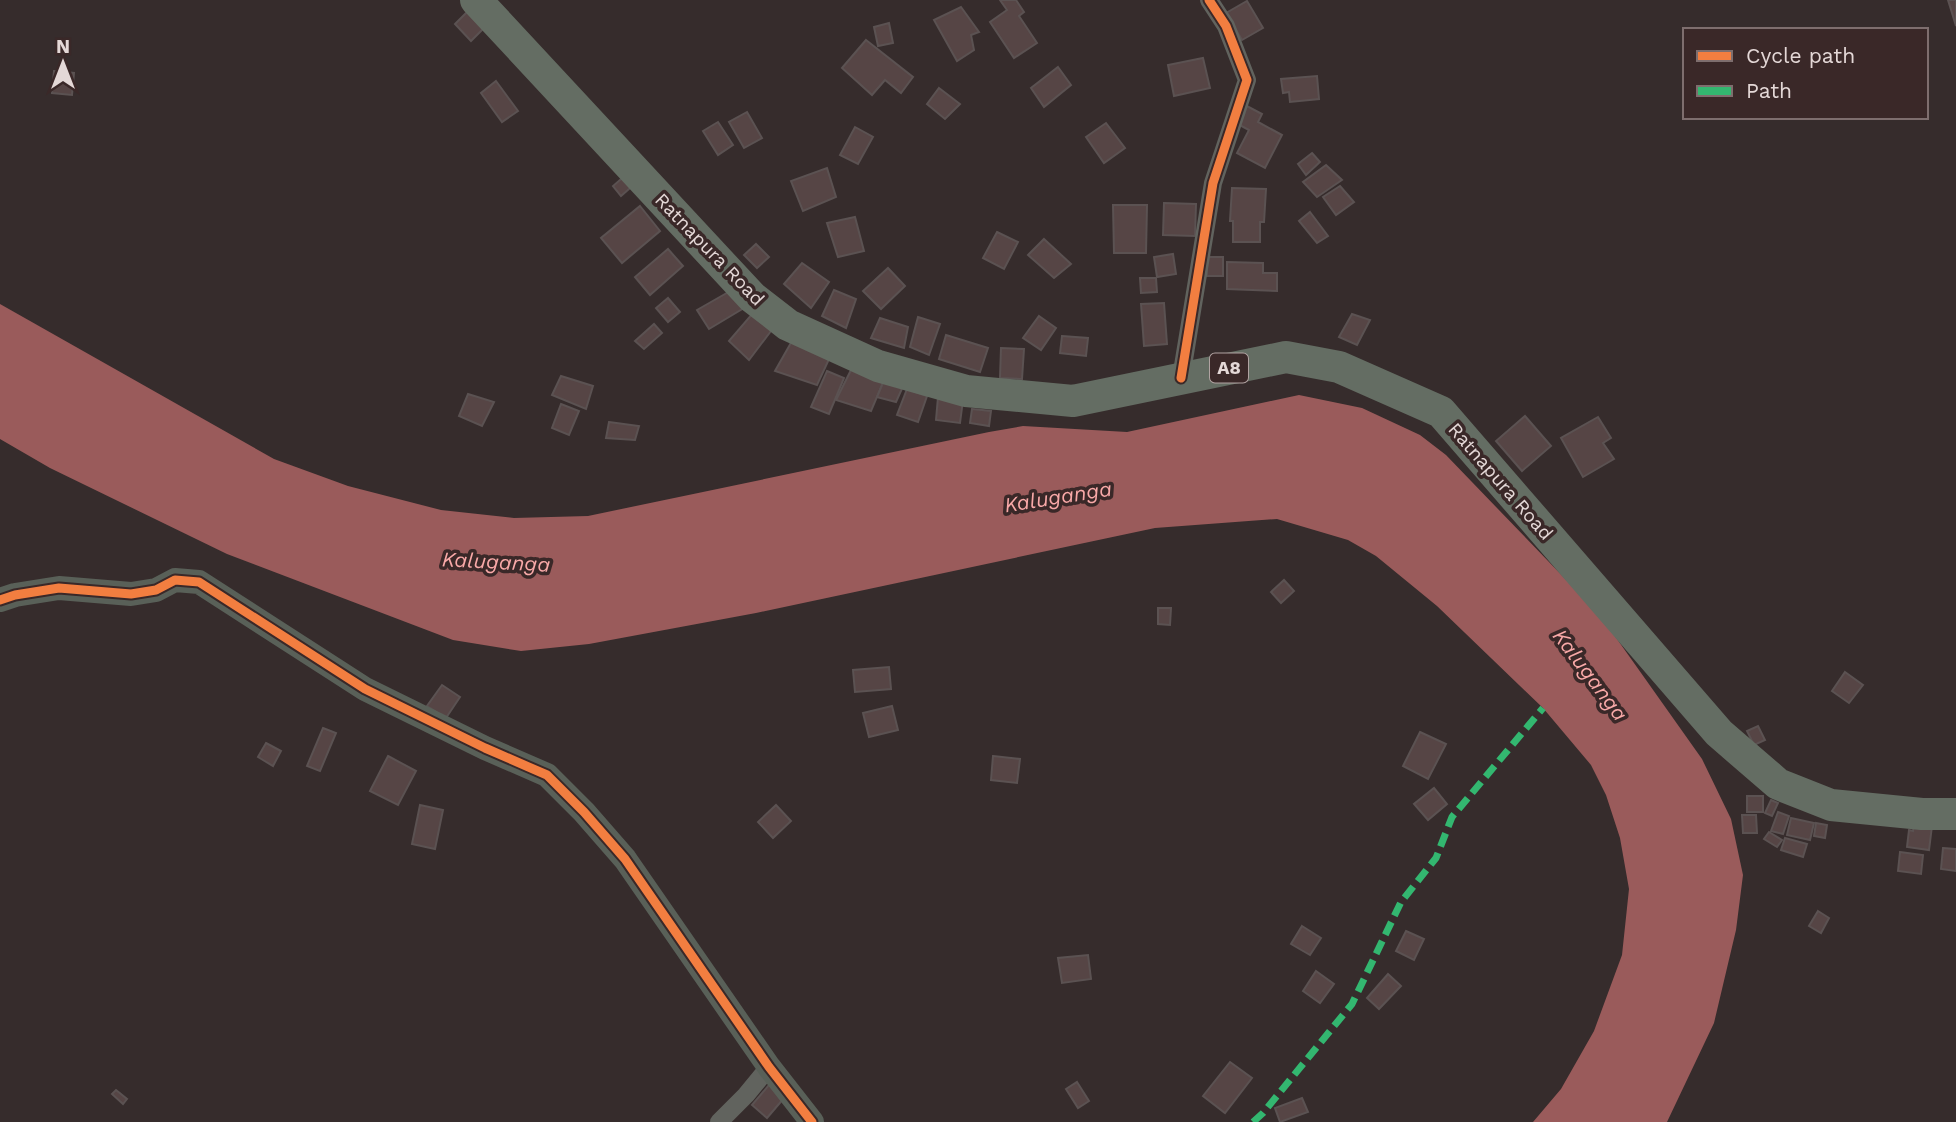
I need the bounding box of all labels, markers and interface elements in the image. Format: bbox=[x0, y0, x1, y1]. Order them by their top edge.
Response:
north arrow bbox=[28, 28, 98, 98]
legend bbox=[1683, 28, 1928, 119]
text: N bbox=[56, 35, 70, 58]
text: Cycle path bbox=[1746, 43, 1855, 68]
text: Path bbox=[1746, 78, 1792, 103]
street label: Ratnapura Road bbox=[650, 188, 769, 310]
road number: A8 bbox=[1210, 354, 1248, 382]
street label: Ratnapura Road bbox=[1443, 418, 1558, 545]
water label: Kaluganga bbox=[1002, 476, 1114, 517]
water label: Kaluganga bbox=[441, 546, 551, 577]
water label: Kaluganga bbox=[1548, 624, 1633, 726]

